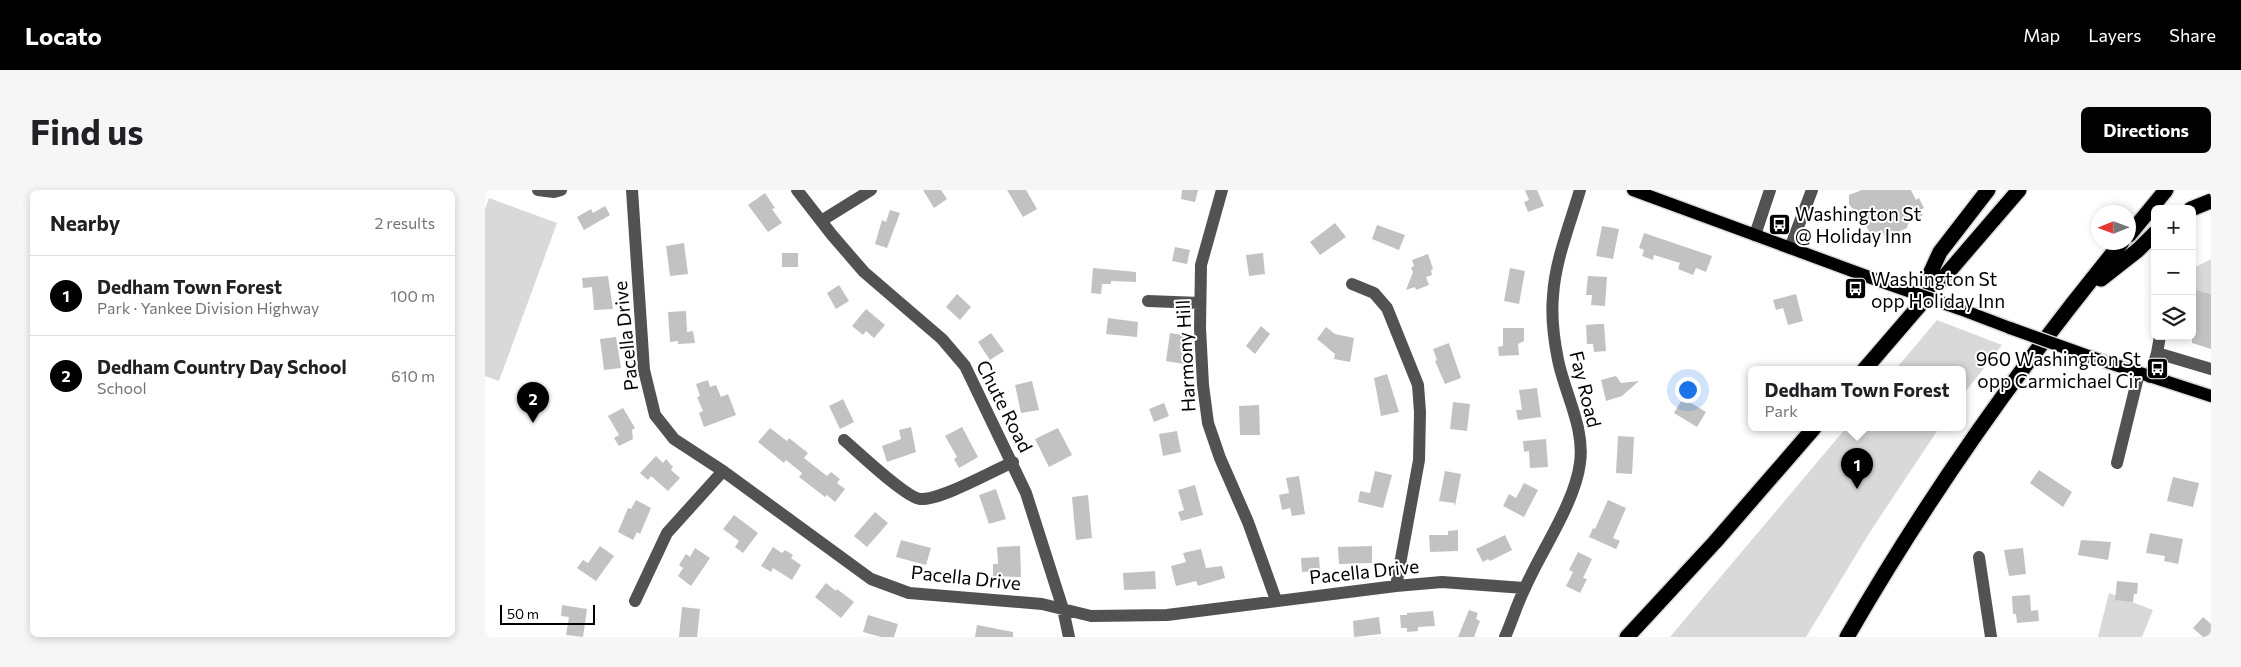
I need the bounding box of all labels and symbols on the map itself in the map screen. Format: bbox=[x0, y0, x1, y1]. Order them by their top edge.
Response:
place label: Washington St @ Holiday Inn bbox=[1795, 202, 1921, 247]
north arrow bbox=[2091, 205, 2136, 250]
bus stop icon: Washington St @ Holiday Inn bbox=[1767, 212, 1791, 236]
place label: Washington St opp Holiday Inn bbox=[1871, 267, 2005, 312]
bus stop icon: Washington St opp Holiday Inn bbox=[1843, 277, 1867, 301]
street label: Pacella Drive bbox=[608, 280, 642, 392]
street label: Harmony Hill bbox=[1171, 299, 1199, 413]
place label: 960 Washington St opp Carmichael Cir bbox=[1976, 347, 2141, 392]
street label: Fay Road bbox=[1565, 348, 1607, 430]
street label: Chute Road bbox=[972, 356, 1038, 456]
bus stop icon: 960 Washington St opp Carmichael Cir bbox=[2145, 357, 2169, 381]
your location bbox=[1675, 377, 1701, 403]
pin: 2 bbox=[517, 382, 549, 423]
pin: 1 bbox=[1841, 448, 1873, 489]
street label: Pacella Drive bbox=[1308, 554, 1420, 588]
street label: Pacella Drive bbox=[910, 560, 1022, 594]
scale bar bbox=[500, 602, 595, 625]

